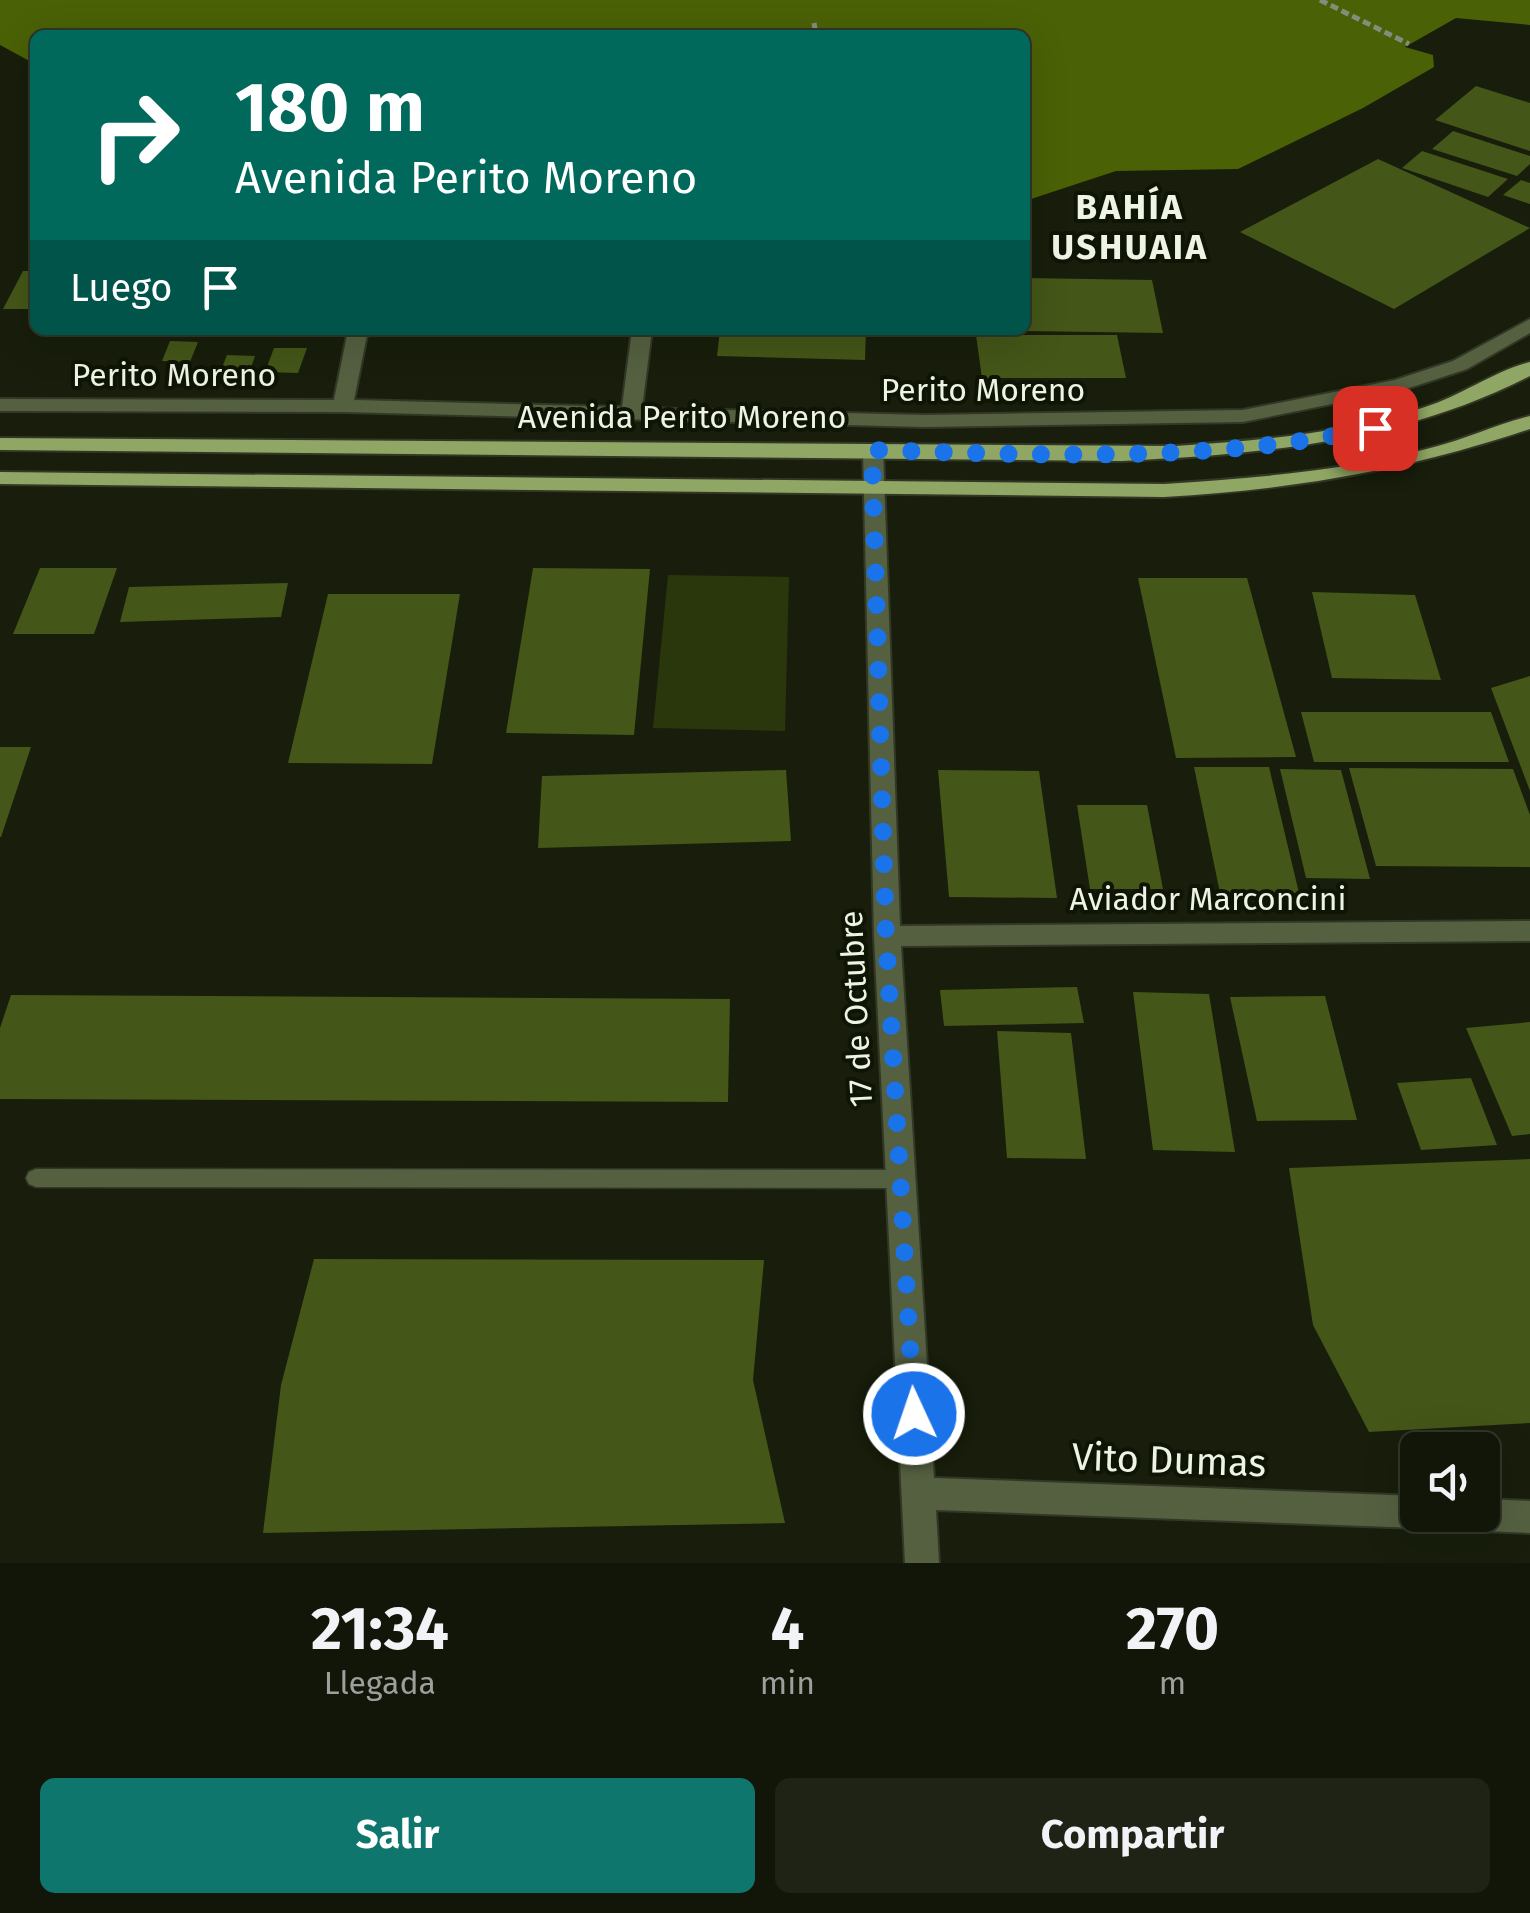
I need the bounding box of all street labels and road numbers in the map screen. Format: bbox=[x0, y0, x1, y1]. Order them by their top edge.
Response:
street label: Perito Moreno bbox=[72, 356, 276, 394]
street label: Perito Moreno bbox=[881, 371, 1085, 409]
street label: Avenida Perito Moreno bbox=[518, 398, 846, 436]
street label: Aviador Marconcini bbox=[1069, 880, 1347, 918]
street label: 17 de Octubre bbox=[832, 910, 880, 1108]
street label: Vito Dumas bbox=[1071, 1434, 1267, 1486]

